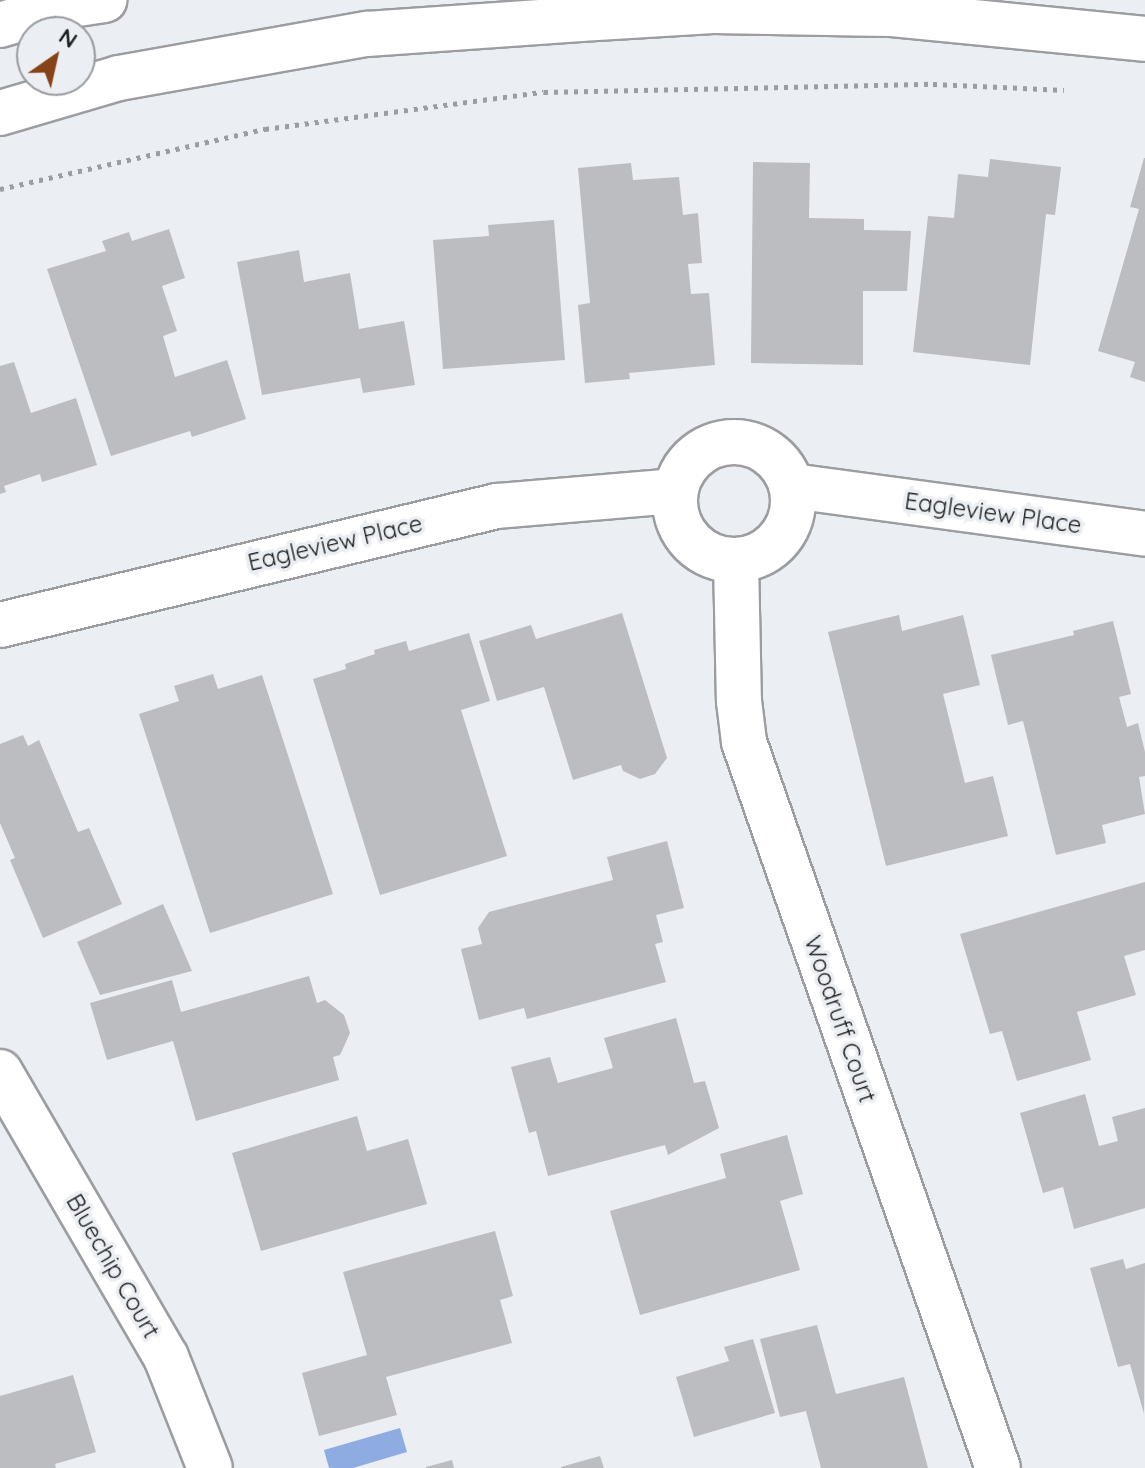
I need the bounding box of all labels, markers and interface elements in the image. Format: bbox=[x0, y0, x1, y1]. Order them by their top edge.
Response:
north arrow bbox=[16, 16, 96, 96]
text: N bbox=[54, 22, 83, 54]
street label: Eagleview Place bbox=[903, 486, 1083, 540]
street label: Eagleview Place bbox=[245, 509, 425, 577]
street label: Woodruff Court bbox=[798, 932, 882, 1106]
street label: Bluechip Court bbox=[60, 1189, 166, 1343]

